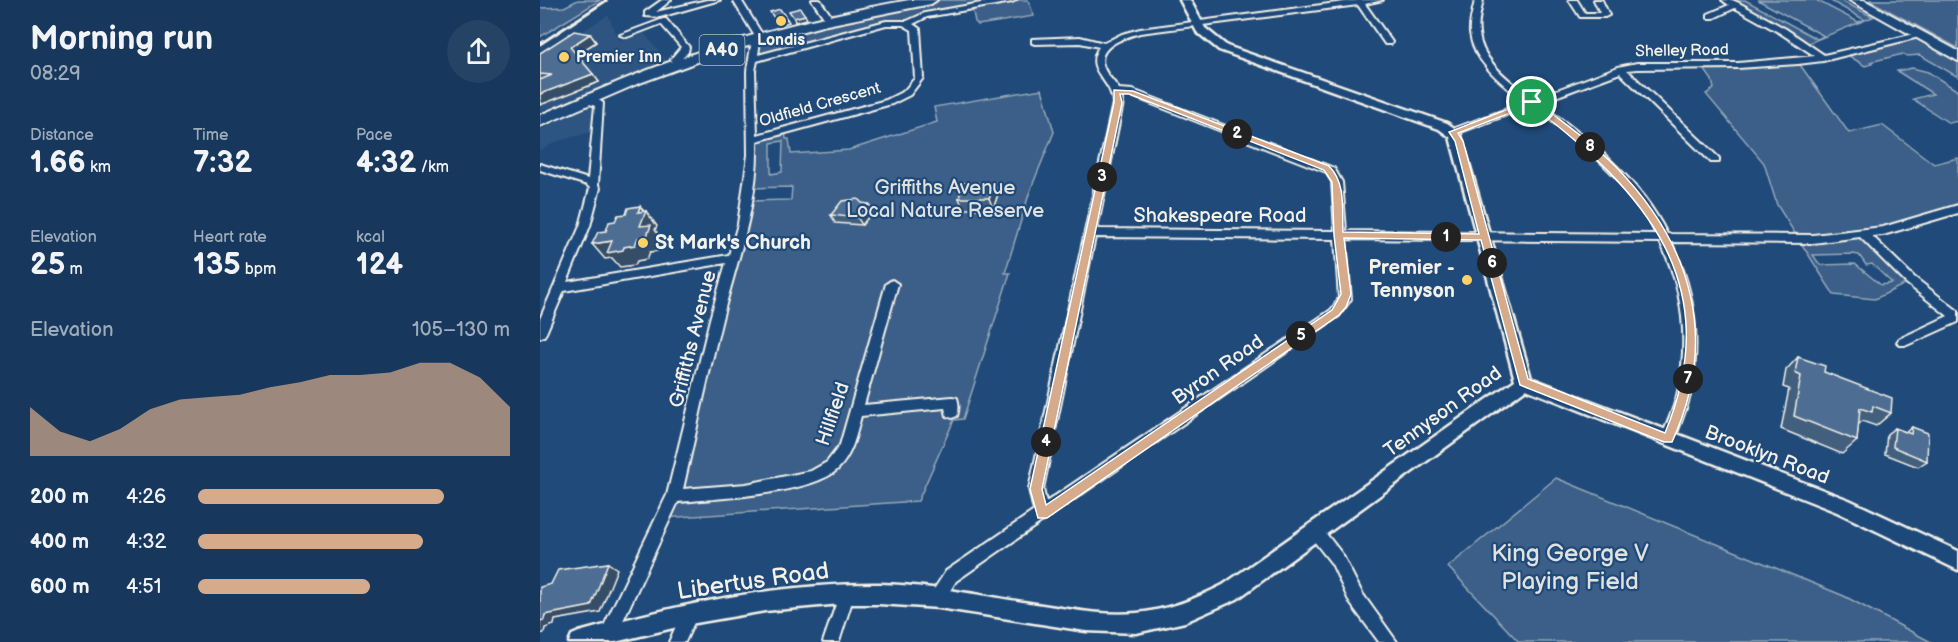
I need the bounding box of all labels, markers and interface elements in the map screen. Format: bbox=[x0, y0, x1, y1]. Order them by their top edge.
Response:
marker: Londis bbox=[774, 14, 788, 28]
text: Morning run bbox=[30, 19, 213, 59]
button: share bbox=[447, 20, 510, 83]
place label: Londis bbox=[757, 31, 805, 50]
road number: A40 bbox=[700, 35, 744, 65]
street label: Shelley Road bbox=[1635, 41, 1729, 61]
place label: Premier Inn bbox=[576, 48, 662, 67]
marker: Premier Inn bbox=[557, 50, 571, 64]
text: 08:29 bbox=[30, 62, 81, 86]
pin bbox=[1506, 76, 1557, 127]
street label: Oldfield Crescent bbox=[757, 79, 883, 131]
icon: arrive bbox=[1515, 85, 1548, 118]
pin: 2 bbox=[1222, 119, 1252, 149]
text: 2 bbox=[1232, 124, 1242, 143]
text: Distance bbox=[30, 126, 94, 145]
text: Time bbox=[193, 126, 228, 145]
text: Pace bbox=[356, 126, 392, 145]
pin: 8 bbox=[1575, 132, 1605, 162]
text: 8 bbox=[1585, 137, 1595, 156]
text: 1.66 bbox=[30, 145, 86, 181]
text: 7:32 bbox=[193, 145, 252, 181]
text: 4:32 bbox=[356, 145, 416, 181]
text: km bbox=[86, 158, 111, 177]
text: /km bbox=[416, 158, 449, 177]
pin: 3 bbox=[1087, 162, 1117, 192]
text: 3 bbox=[1097, 167, 1107, 186]
park label: Griffiths Avenue Local Nature Reserve bbox=[846, 176, 1044, 223]
street label: Shakespeare Road bbox=[1134, 204, 1306, 228]
pin: 1 bbox=[1431, 222, 1461, 252]
text: 1 bbox=[1443, 227, 1449, 246]
text: Elevation bbox=[30, 228, 97, 247]
text: Heart rate bbox=[193, 228, 267, 247]
text: kcal bbox=[356, 228, 385, 247]
place label: St Mark's Church bbox=[655, 231, 811, 255]
marker: St Mark's Church bbox=[636, 236, 650, 250]
text: 25 bbox=[30, 247, 65, 283]
text: 135 bbox=[193, 247, 240, 283]
text: 124 bbox=[356, 247, 403, 283]
pin: 6 bbox=[1477, 248, 1507, 278]
text: 6 bbox=[1487, 253, 1497, 272]
place label: Premier - Tennyson bbox=[1368, 256, 1455, 303]
text: m bbox=[65, 260, 83, 279]
text: bpm bbox=[240, 260, 276, 279]
street label: Griffiths Avenue bbox=[664, 268, 722, 410]
marker: Premier - Tennyson bbox=[1460, 273, 1474, 287]
text: Elevation bbox=[30, 318, 113, 342]
text: 105–130 m bbox=[412, 318, 510, 342]
pin: 5 bbox=[1286, 321, 1316, 351]
text: 5 bbox=[1296, 326, 1306, 345]
street label: Byron Road bbox=[1168, 330, 1268, 410]
street label: Tennyson Road bbox=[1380, 361, 1506, 463]
pin: 7 bbox=[1673, 364, 1703, 394]
text: 7 bbox=[1684, 369, 1692, 388]
street label: Hillfield bbox=[811, 379, 855, 449]
street label: Brooklyn Road bbox=[1701, 420, 1833, 490]
pin: 4 bbox=[1031, 427, 1061, 457]
text: 4 bbox=[1041, 432, 1051, 451]
text: 200 m bbox=[30, 485, 89, 509]
text: 4:26 bbox=[126, 485, 166, 509]
text: 400 m bbox=[30, 530, 89, 554]
text: 4:32 bbox=[126, 530, 166, 554]
park label: King George V Playing Field bbox=[1491, 539, 1649, 596]
street label: Libertus Road bbox=[675, 556, 831, 606]
text: 600 m bbox=[30, 575, 90, 599]
text: 4:51 bbox=[126, 575, 161, 599]

